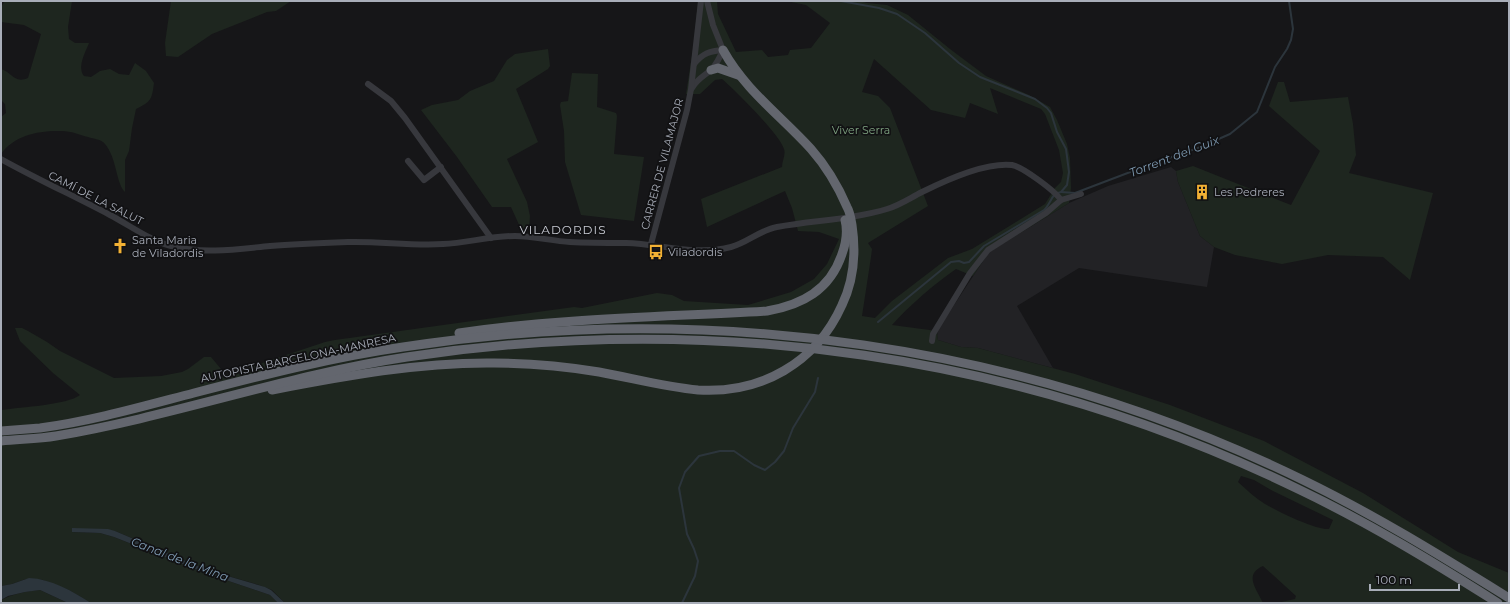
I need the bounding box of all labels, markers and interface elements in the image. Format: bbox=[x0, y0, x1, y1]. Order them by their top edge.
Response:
street label: CARRER DE VILAMAJOR bbox=[638, 97, 686, 231]
park label: Viver Serra bbox=[832, 123, 890, 137]
water label: Torrent del Guix bbox=[1127, 132, 1222, 180]
street label: CAMÍ DE LA SALUT bbox=[46, 168, 146, 228]
building icon: Les Pedreres bbox=[1193, 183, 1211, 201]
place label: Les Pedreres bbox=[1214, 185, 1285, 199]
district label: VILADORDIS bbox=[519, 222, 607, 237]
place label: Santa Maria de Viladordis bbox=[132, 233, 204, 260]
church icon: Santa Maria de Viladordis bbox=[111, 237, 129, 255]
bus stop icon: Viladordis bbox=[647, 243, 665, 261]
place label: Viladordis bbox=[668, 245, 723, 259]
street label: AUTOPISTA BARCELONA-MANRESA bbox=[199, 330, 397, 386]
water label: Canal de la Mina bbox=[129, 534, 231, 584]
scale bar bbox=[1370, 566, 1459, 592]
text: 100 m bbox=[1376, 572, 1412, 587]

